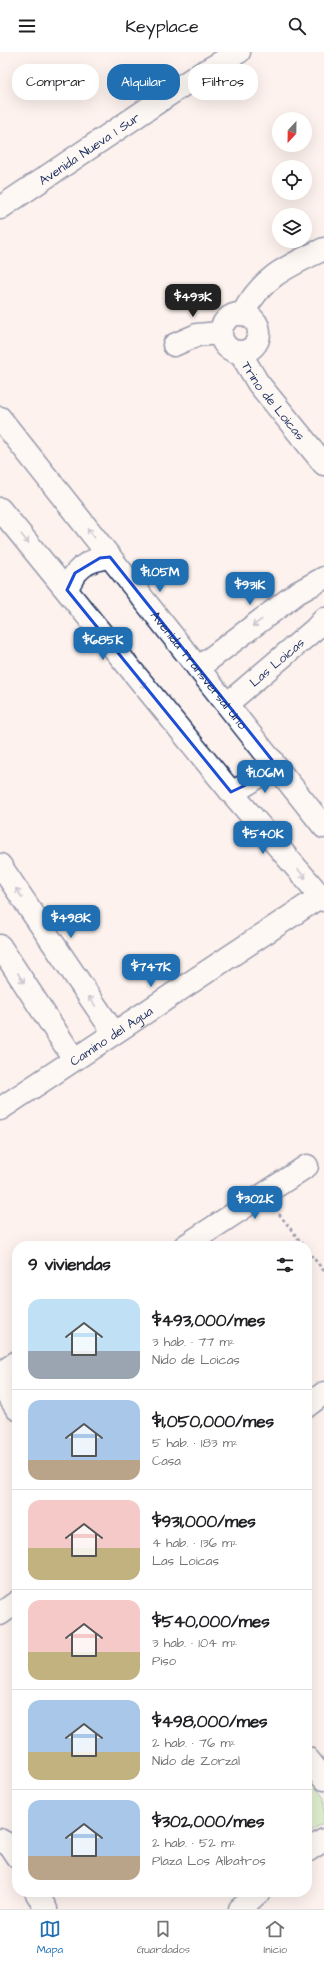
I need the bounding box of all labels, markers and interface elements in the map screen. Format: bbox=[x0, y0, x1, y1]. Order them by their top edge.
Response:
text: Keyplace bbox=[125, 14, 199, 39]
icon: menu bbox=[16, 15, 38, 37]
icon: search bbox=[286, 15, 308, 37]
chip: Comprar bbox=[12, 64, 99, 100]
chip: Alquilar bbox=[107, 64, 180, 100]
chip: Filtros bbox=[188, 64, 258, 100]
street label: Avenida Nueva 1 Sur bbox=[35, 109, 144, 190]
north arrow bbox=[272, 112, 312, 152]
map controls bbox=[272, 112, 312, 248]
button: locate bbox=[272, 160, 312, 200]
button: layers bbox=[272, 208, 312, 248]
pin: $493K bbox=[165, 284, 221, 318]
text: $493K bbox=[174, 288, 212, 306]
street label: Trino de Loicas bbox=[237, 358, 309, 444]
one-way arrow bbox=[87, 527, 95, 538]
one-way arrow bbox=[20, 533, 29, 544]
pin: $1.05M bbox=[127, 559, 193, 593]
text: $1.05M bbox=[141, 563, 179, 581]
pin: $931K bbox=[222, 572, 278, 606]
text: $931K bbox=[235, 576, 265, 594]
street label: Avenida Transversal Uno bbox=[146, 607, 252, 734]
one-way arrow bbox=[251, 618, 262, 627]
pin: $685K bbox=[75, 627, 131, 661]
text: $685K bbox=[83, 631, 123, 649]
street label: Las Loicas bbox=[246, 634, 309, 691]
one-way arrow bbox=[138, 678, 147, 688]
pin: $1.06M bbox=[232, 760, 298, 794]
text: $1.06M bbox=[246, 764, 284, 782]
pin: $540K bbox=[235, 821, 291, 855]
text: $540K bbox=[242, 825, 284, 843]
one-way arrow bbox=[298, 869, 307, 880]
one-way arrow bbox=[15, 888, 23, 899]
pin: $498K bbox=[43, 905, 99, 939]
text: $498K bbox=[51, 909, 91, 927]
pin: $747K bbox=[123, 954, 179, 988]
text: $747K bbox=[131, 958, 171, 976]
one-way arrow bbox=[17, 973, 26, 984]
one-way arrow bbox=[88, 996, 96, 1007]
street label: Camino del Agua bbox=[66, 1002, 157, 1070]
pin: $302K bbox=[227, 1186, 283, 1220]
text: $302K bbox=[236, 1190, 274, 1208]
text: 9 viviendas bbox=[28, 1253, 111, 1277]
icon: filters bbox=[274, 1254, 296, 1276]
text: $493,000/mes bbox=[152, 1309, 265, 1333]
icon: home bbox=[60, 1315, 108, 1363]
text: 3 hab. · 77 m² bbox=[152, 1333, 234, 1351]
text: Nido de Loicas bbox=[152, 1351, 240, 1369]
text: $1,050,000/mes bbox=[152, 1410, 274, 1434]
icon: home bbox=[60, 1416, 108, 1464]
text: 5 hab. · 183 m² bbox=[152, 1434, 238, 1452]
text: Casa bbox=[152, 1452, 181, 1470]
text: $931,000/mes bbox=[152, 1510, 256, 1534]
icon: home bbox=[60, 1516, 108, 1564]
text: 4 hab. · 136 m² bbox=[152, 1534, 237, 1552]
text: Las Loicas bbox=[152, 1552, 219, 1570]
text: $540,000/mes bbox=[152, 1610, 270, 1634]
icon: home bbox=[60, 1616, 108, 1664]
text: 3 hab. · 104 m² bbox=[152, 1634, 237, 1652]
text: Piso bbox=[152, 1652, 176, 1670]
text: $498,000/mes bbox=[152, 1710, 268, 1734]
icon: home bbox=[60, 1716, 108, 1764]
text: 2 hab. · 76 m² bbox=[152, 1734, 235, 1752]
text: Nido de Zorzal bbox=[152, 1752, 240, 1770]
text: $302,000/mes bbox=[152, 1810, 264, 1834]
icon: home bbox=[60, 1816, 108, 1864]
text: 2 hab. · 52 m² bbox=[152, 1834, 236, 1852]
text: Plaza Los Albatros bbox=[152, 1852, 266, 1870]
tab: Mapa bbox=[37, 1918, 63, 1957]
tab: Guardados bbox=[137, 1918, 190, 1957]
tab: Inicio bbox=[264, 1918, 287, 1957]

